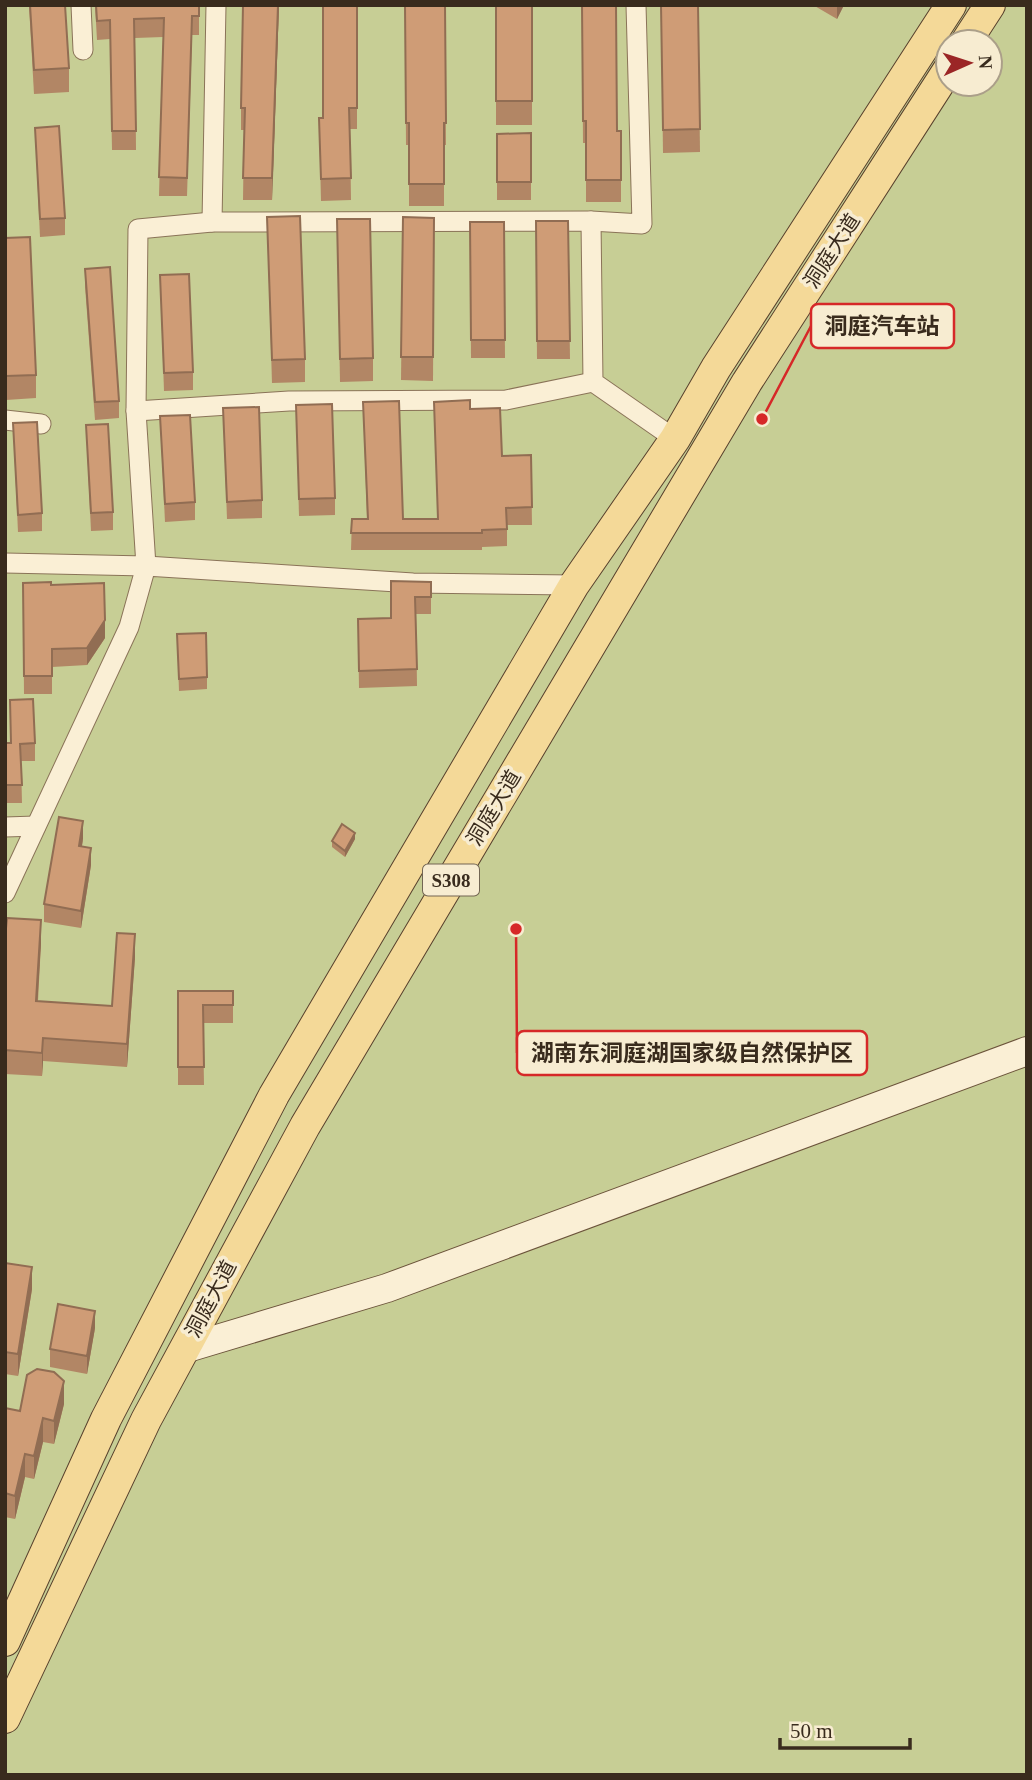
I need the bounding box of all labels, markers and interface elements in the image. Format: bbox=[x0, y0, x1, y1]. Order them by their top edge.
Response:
north arrow bbox=[934, 28, 1004, 98]
text: N bbox=[975, 55, 996, 70]
street label: 洞庭大道 bbox=[799, 209, 865, 293]
callout: 洞庭汽车站 bbox=[811, 304, 954, 348]
text: 洞庭汽车站 bbox=[825, 314, 940, 339]
street label: 洞庭大道 bbox=[462, 766, 526, 850]
road number: S308 bbox=[423, 864, 479, 895]
callout: 湖南东洞庭湖国家级自然保护区 bbox=[517, 1031, 867, 1075]
text: 湖南东洞庭湖国家级自然保护区 bbox=[531, 1041, 853, 1066]
street label: 洞庭大道 bbox=[181, 1256, 241, 1342]
scale bar bbox=[780, 1706, 909, 1750]
text: 50 m bbox=[790, 1719, 833, 1743]

